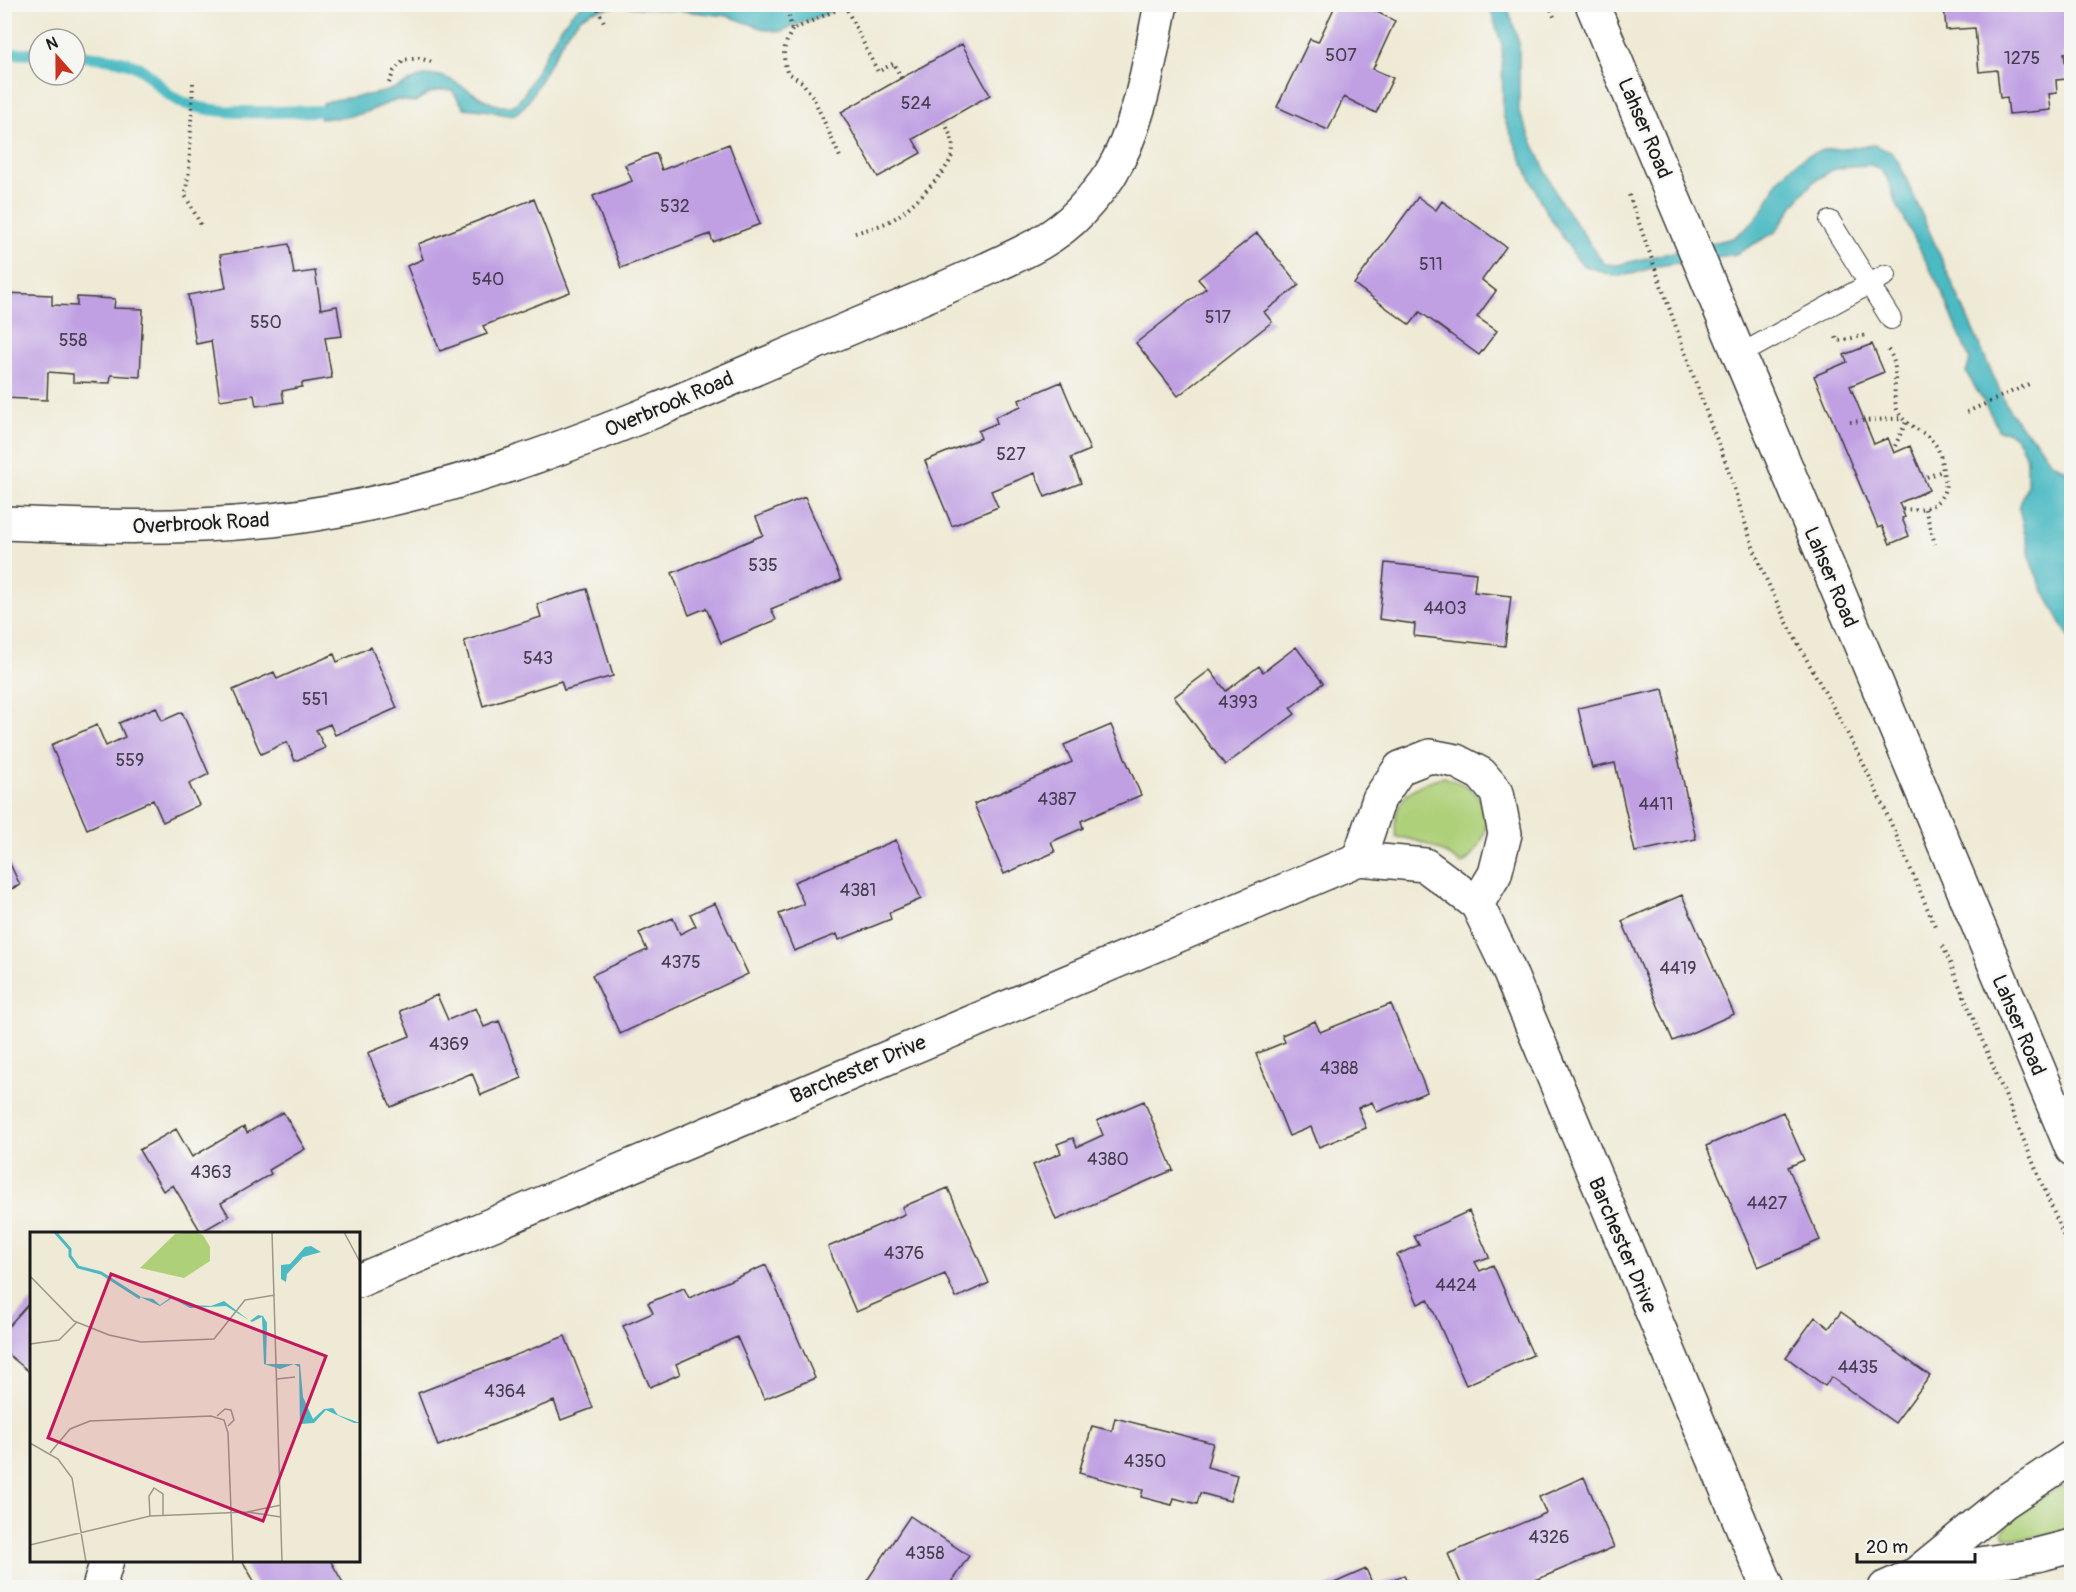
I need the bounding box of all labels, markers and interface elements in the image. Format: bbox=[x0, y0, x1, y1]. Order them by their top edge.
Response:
north arrow bbox=[27, 27, 87, 87]
text: N bbox=[43, 33, 61, 55]
house number: 507 bbox=[1325, 44, 1357, 67]
house number: 1275 bbox=[2004, 47, 2040, 70]
street label: Lahser Road bbox=[1611, 74, 1678, 183]
house number: 524 bbox=[901, 92, 932, 115]
house number: 532 bbox=[660, 195, 690, 218]
house number: 511 bbox=[1419, 253, 1443, 276]
house number: 540 bbox=[472, 268, 504, 291]
house number: 517 bbox=[1205, 306, 1232, 329]
house number: 550 bbox=[250, 311, 282, 334]
house number: 558 bbox=[59, 329, 87, 352]
street label: Overbrook Road bbox=[601, 365, 738, 444]
house number: 527 bbox=[996, 443, 1026, 466]
street label: Overbrook Road bbox=[132, 506, 270, 541]
street label: Lahser Road bbox=[1797, 523, 1864, 632]
house number: 535 bbox=[748, 554, 778, 577]
house number: 4403 bbox=[1423, 597, 1467, 620]
house number: 543 bbox=[523, 647, 553, 670]
house number: 551 bbox=[302, 688, 328, 711]
house number: 4393 bbox=[1218, 691, 1258, 714]
house number: 559 bbox=[116, 749, 144, 772]
house number: 4387 bbox=[1037, 788, 1077, 811]
house number: 4411 bbox=[1639, 793, 1673, 816]
house number: 4381 bbox=[840, 879, 876, 902]
house number: 4375 bbox=[661, 951, 701, 974]
house number: 4419 bbox=[1659, 957, 1697, 980]
street label: Lahser Road bbox=[1985, 971, 2052, 1080]
street label: Barchester Drive bbox=[786, 1028, 931, 1110]
house number: 4369 bbox=[429, 1033, 469, 1056]
house number: 4388 bbox=[1320, 1057, 1358, 1080]
house number: 4380 bbox=[1087, 1148, 1129, 1171]
house number: 4363 bbox=[190, 1161, 232, 1184]
street label: Barchester Drive bbox=[1582, 1173, 1664, 1318]
house number: 4427 bbox=[1747, 1192, 1788, 1215]
inset map bbox=[30, 1232, 360, 1562]
house number: 4376 bbox=[884, 1242, 924, 1265]
house number: 4424 bbox=[1435, 1274, 1477, 1297]
house number: 4435 bbox=[1838, 1356, 1878, 1379]
house number: 4364 bbox=[484, 1380, 526, 1403]
house number: 4350 bbox=[1124, 1450, 1166, 1473]
house number: 4326 bbox=[1528, 1526, 1570, 1549]
scale bar bbox=[1857, 1526, 1976, 1564]
text: 20 m bbox=[1866, 1536, 1908, 1559]
house number: 4358 bbox=[905, 1542, 945, 1565]

